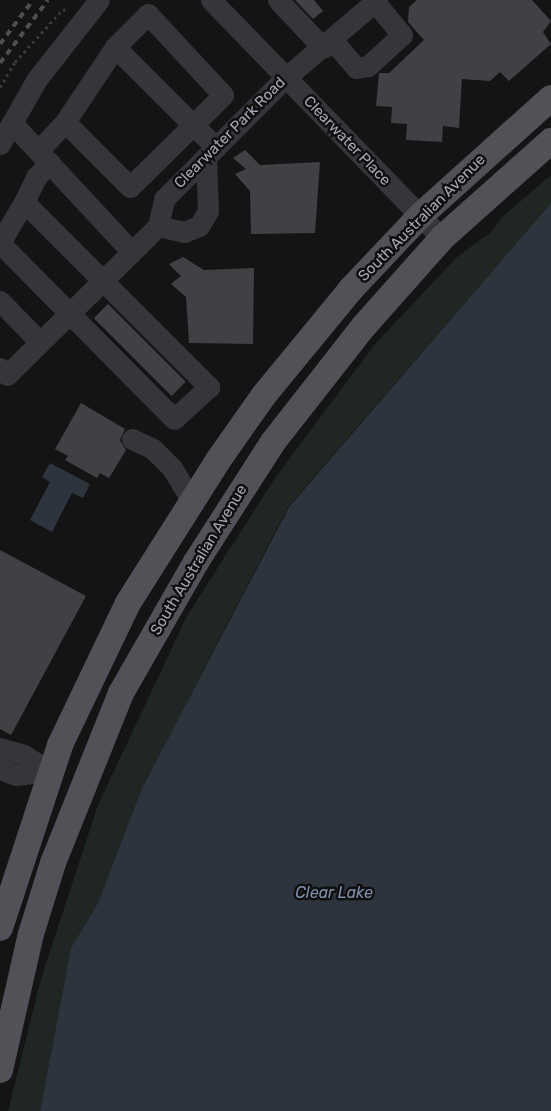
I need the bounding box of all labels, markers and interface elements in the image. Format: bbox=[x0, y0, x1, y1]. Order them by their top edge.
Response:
street label: Clearwater Park Road bbox=[171, 74, 289, 192]
street label: Clearwater Place bbox=[300, 92, 394, 190]
street label: South Australian Avenue bbox=[355, 151, 489, 285]
street label: South Australian Avenue bbox=[147, 481, 251, 639]
water label: Clear Lake bbox=[295, 883, 373, 903]

